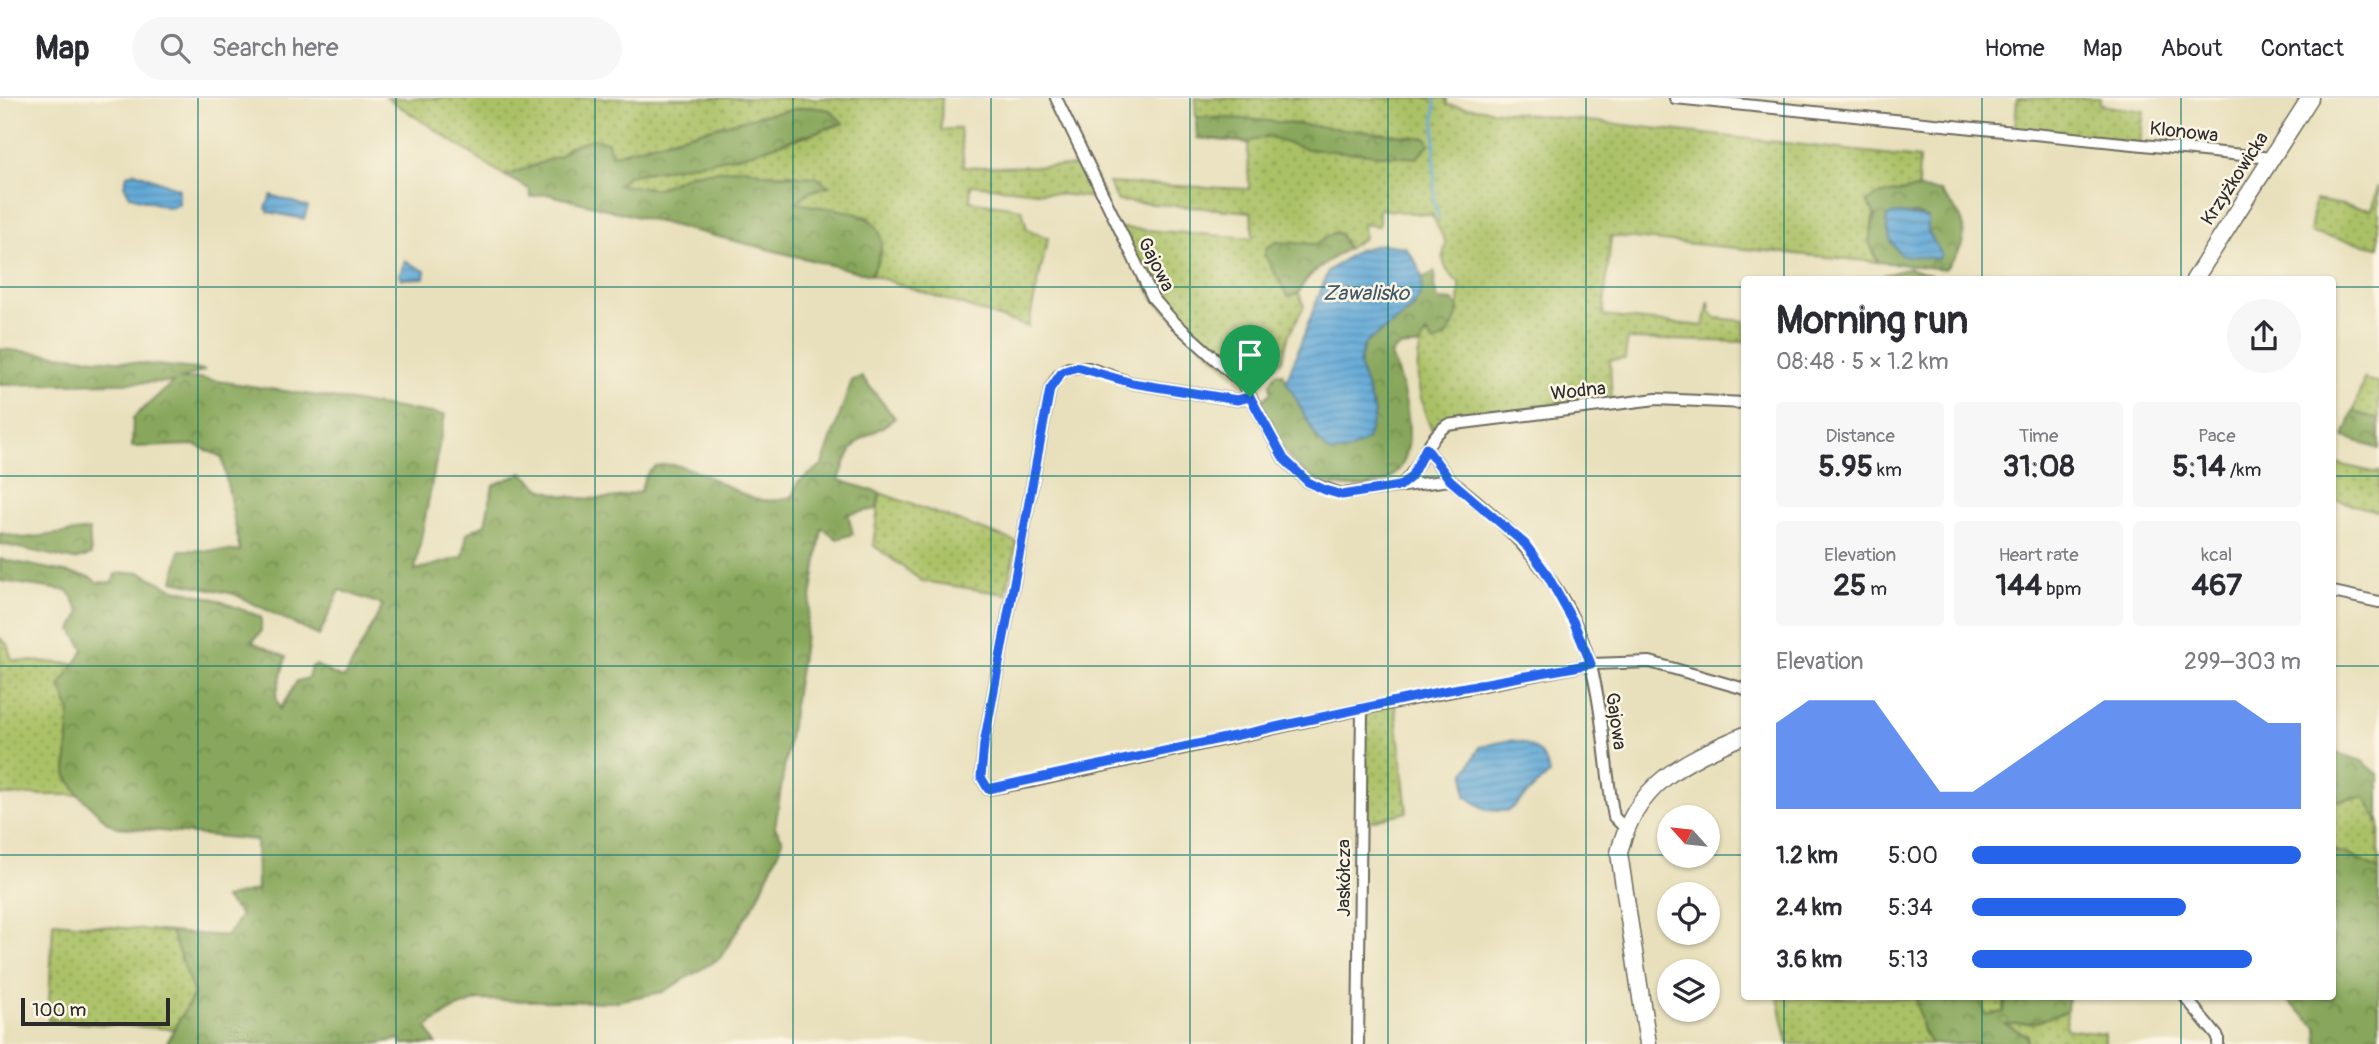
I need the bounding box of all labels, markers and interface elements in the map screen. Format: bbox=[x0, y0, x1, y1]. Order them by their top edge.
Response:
search box bbox=[132, 17, 622, 80]
text: Map bbox=[35, 28, 90, 69]
icon: search bbox=[156, 29, 194, 67]
text: Search here bbox=[212, 32, 339, 64]
text: Home bbox=[1984, 34, 2045, 63]
text: Map bbox=[2083, 34, 2123, 63]
text: About bbox=[2161, 34, 2223, 63]
text: Contact bbox=[2261, 34, 2344, 63]
street label: Klonowa bbox=[2148, 116, 2220, 148]
street label: Krzyżkowicka bbox=[2196, 127, 2274, 230]
street label: Gajowa bbox=[1132, 233, 1180, 296]
water label: Zawalisko bbox=[1323, 280, 1411, 307]
text: Morning run bbox=[1776, 297, 1968, 345]
button: share bbox=[2227, 299, 2301, 373]
pin bbox=[1220, 325, 1280, 397]
icon: arrive bbox=[1231, 336, 1269, 374]
text: 08:48 · 5 × 1.2 km bbox=[1776, 347, 1949, 376]
street label: Wodna bbox=[1549, 376, 1607, 406]
text: Distance bbox=[1825, 424, 1895, 448]
text: Time bbox=[2019, 424, 2058, 448]
text: Pace bbox=[2198, 424, 2236, 448]
text: 5.95 bbox=[1818, 448, 1873, 485]
text: 31:08 bbox=[2002, 448, 2075, 485]
text: 5:14 bbox=[2172, 448, 2226, 485]
text: km bbox=[1873, 458, 1902, 482]
text: /km bbox=[2226, 458, 2261, 482]
text: Elevation bbox=[1824, 543, 1896, 567]
text: Heart rate bbox=[1998, 543, 2079, 567]
text: kcal bbox=[2201, 543, 2232, 567]
text: 25 bbox=[1833, 567, 1866, 604]
text: 144 bbox=[1996, 567, 2042, 604]
text: 467 bbox=[2192, 567, 2242, 604]
text: m bbox=[1866, 577, 1887, 601]
text: bpm bbox=[2042, 577, 2081, 601]
text: Elevation bbox=[1776, 647, 1864, 676]
text: 299–303 m bbox=[2184, 647, 2301, 676]
street label: Gajowa bbox=[1600, 691, 1632, 751]
north arrow bbox=[1657, 805, 1720, 868]
map controls bbox=[1657, 805, 1720, 1022]
street label: Jaskółcza bbox=[1332, 839, 1356, 917]
text: 1.2 km bbox=[1776, 841, 1838, 870]
text: 5:00 bbox=[1888, 841, 1938, 870]
button: locate bbox=[1657, 882, 1720, 945]
text: 2.4 km bbox=[1776, 893, 1842, 922]
text: 5:34 bbox=[1888, 893, 1933, 922]
text: 3.6 km bbox=[1776, 945, 1842, 974]
text: 5:13 bbox=[1888, 945, 1928, 974]
button: layers bbox=[1657, 959, 1720, 1022]
scale bar bbox=[21, 995, 170, 1027]
text: 100 m bbox=[32, 998, 86, 1022]

